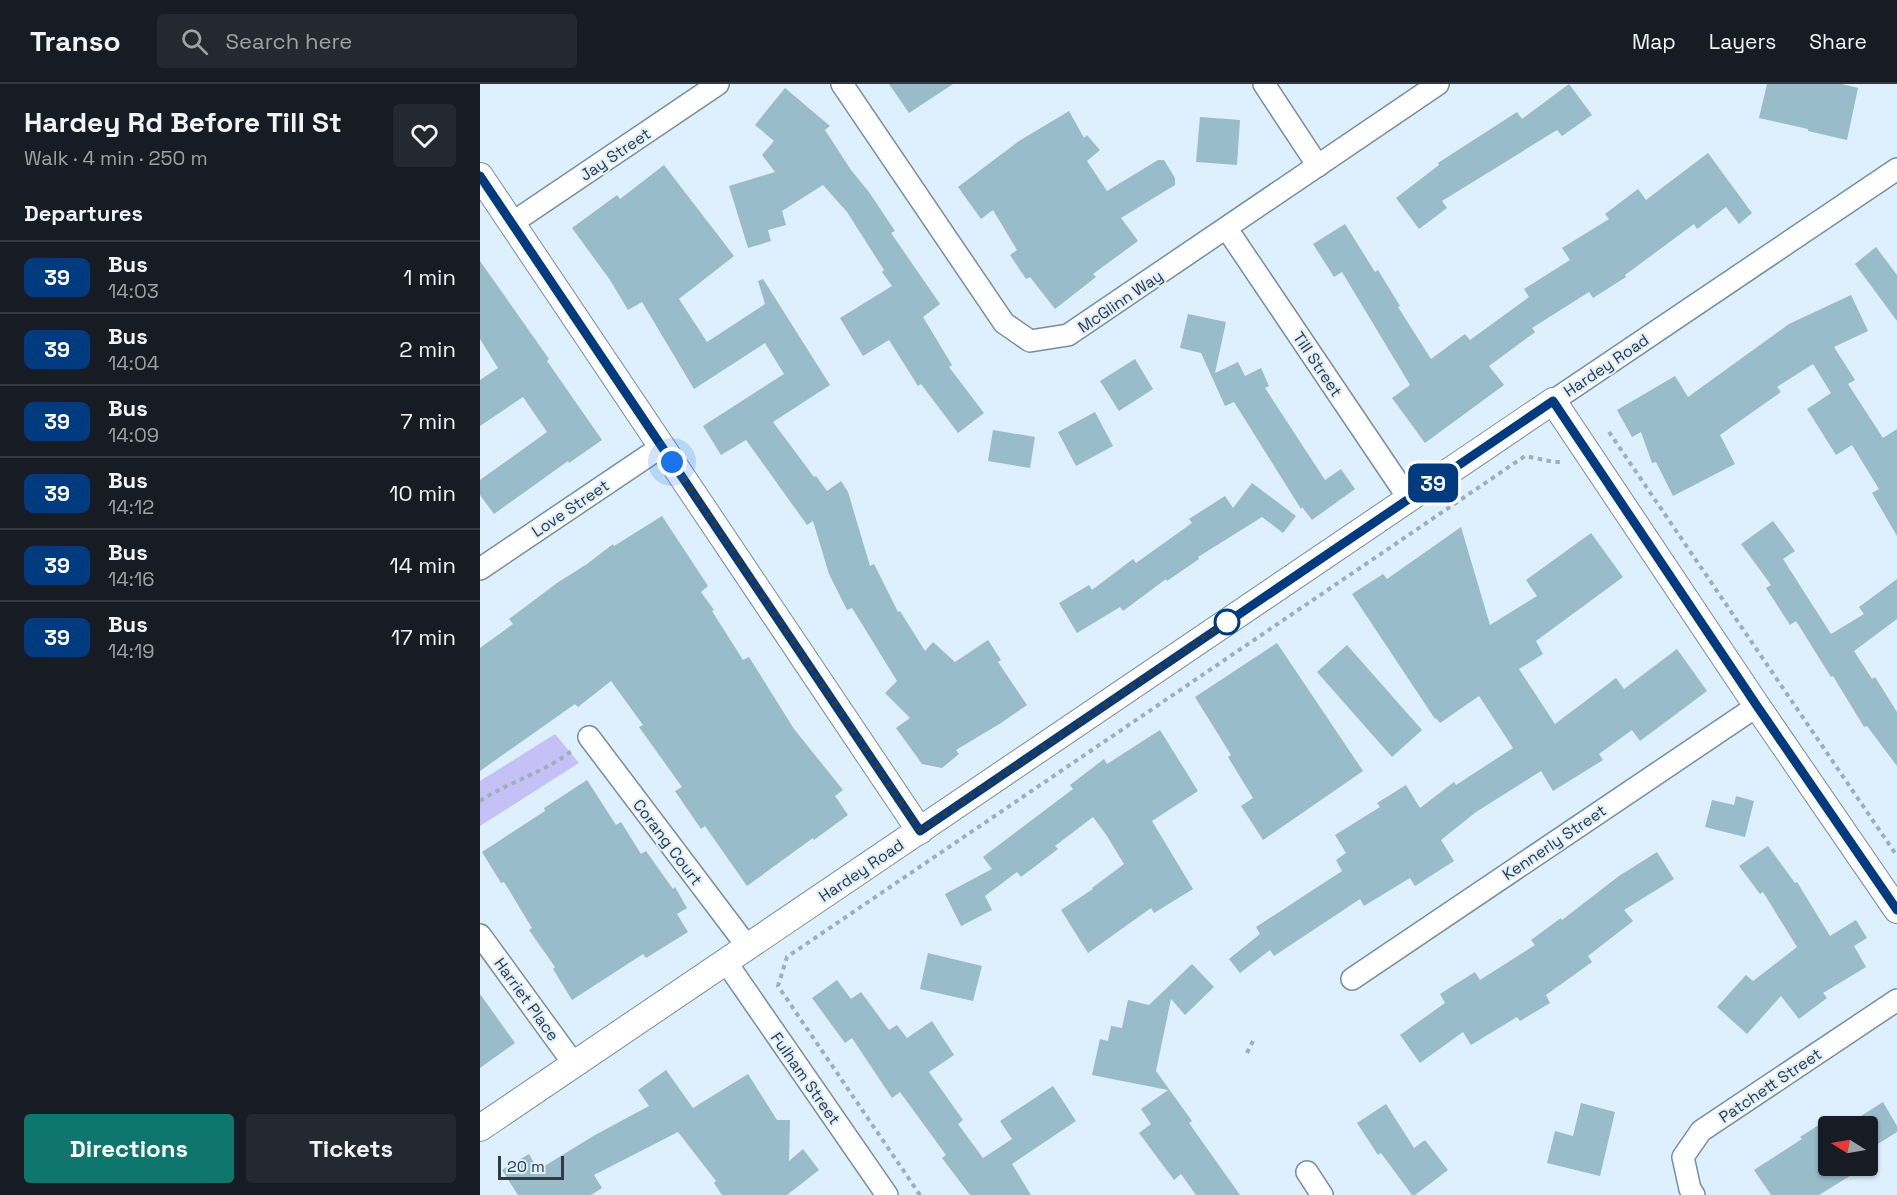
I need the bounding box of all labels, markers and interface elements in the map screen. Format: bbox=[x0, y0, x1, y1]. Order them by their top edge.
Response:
search box bbox=[157, 14, 577, 68]
text: Transo bbox=[30, 23, 121, 59]
icon: search bbox=[178, 25, 211, 58]
text: Search here bbox=[226, 27, 352, 55]
text: Map bbox=[1632, 28, 1676, 55]
text: Layers bbox=[1709, 28, 1776, 55]
text: Share bbox=[1809, 28, 1867, 55]
text: Hardey Rd Before Till St bbox=[24, 104, 342, 140]
button: heart bbox=[393, 104, 456, 167]
street label: Jay Street bbox=[576, 123, 655, 186]
text: Walk · 4 min · 250 m bbox=[24, 145, 208, 171]
text: Departures bbox=[24, 199, 143, 227]
text: Bus bbox=[108, 250, 148, 278]
text: 1 min bbox=[403, 263, 456, 291]
text: 39 bbox=[44, 264, 70, 291]
street label: McGlinn Way bbox=[1074, 265, 1167, 338]
text: 14:03 bbox=[108, 278, 159, 304]
text: Bus bbox=[108, 322, 148, 350]
street label: Till Street bbox=[1288, 328, 1347, 401]
street label: Hardey Road bbox=[1560, 329, 1653, 402]
text: 2 min bbox=[399, 335, 456, 363]
text: 39 bbox=[44, 336, 70, 363]
text: 14:04 bbox=[108, 350, 159, 376]
text: Bus bbox=[108, 394, 148, 422]
text: 7 min bbox=[400, 407, 456, 435]
text: 39 bbox=[44, 408, 70, 435]
text: 14:09 bbox=[108, 422, 159, 448]
your location bbox=[657, 447, 687, 477]
line badge: 39 bbox=[1406, 464, 1460, 502]
text: Bus bbox=[108, 466, 148, 494]
text: 39 bbox=[1420, 470, 1446, 497]
street label: Love Street bbox=[528, 475, 613, 542]
text: 10 min bbox=[389, 479, 456, 507]
text: 39 bbox=[44, 480, 70, 507]
text: 14:12 bbox=[108, 494, 154, 520]
text: Bus bbox=[108, 538, 148, 566]
text: 14 min bbox=[390, 551, 456, 579]
text: 39 bbox=[44, 552, 70, 579]
text: 14:16 bbox=[108, 566, 155, 592]
unlabelled marker bbox=[1214, 609, 1240, 635]
text: Bus bbox=[108, 610, 148, 638]
text: 17 min bbox=[391, 623, 456, 651]
text: 39 bbox=[44, 624, 70, 651]
text: 14:19 bbox=[108, 638, 155, 664]
street label: Corang Court bbox=[628, 795, 707, 890]
street label: Kennerly Street bbox=[1498, 800, 1610, 885]
street label: Hardey Road bbox=[815, 834, 908, 907]
street label: Harriet Place bbox=[489, 954, 564, 1045]
street label: Fulham Street bbox=[766, 1028, 845, 1129]
street label: Patchett Street bbox=[1715, 1043, 1826, 1128]
button: Directions bbox=[24, 1114, 234, 1183]
button: Tickets bbox=[246, 1114, 456, 1183]
north arrow bbox=[1818, 1116, 1878, 1176]
map controls bbox=[1818, 1116, 1878, 1176]
scale bar bbox=[498, 1153, 564, 1180]
text: 20 m bbox=[507, 1156, 545, 1177]

